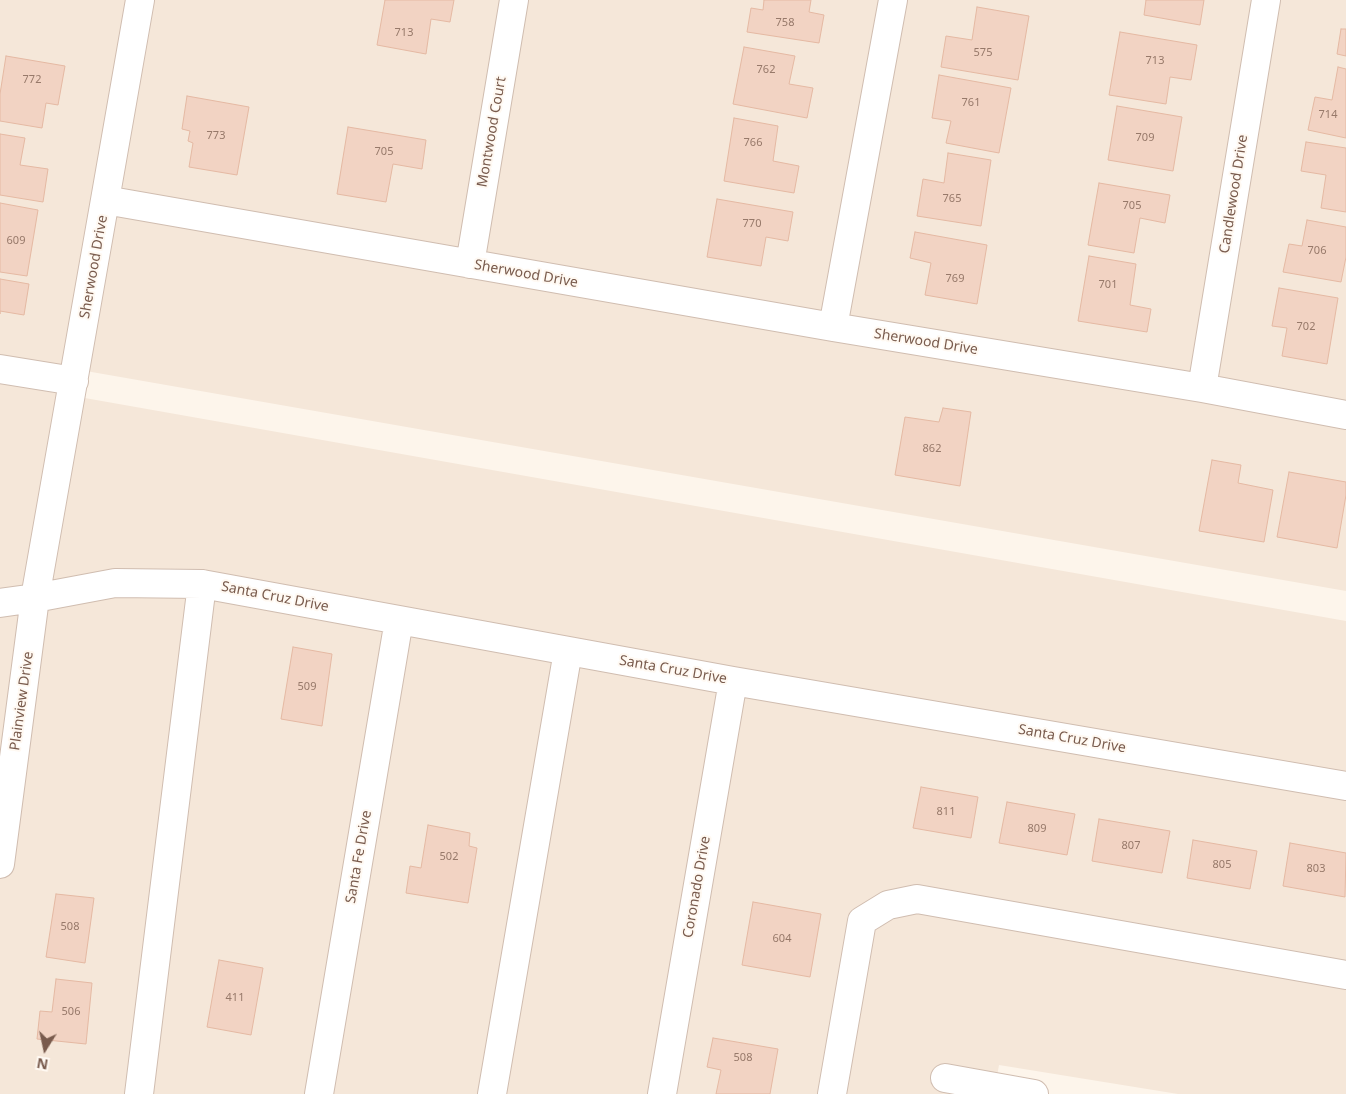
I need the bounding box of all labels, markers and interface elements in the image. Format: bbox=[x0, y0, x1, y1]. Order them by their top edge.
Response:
house number: 758 bbox=[776, 16, 794, 30]
house number: 713 bbox=[395, 26, 413, 40]
house number: 575 bbox=[974, 46, 992, 60]
house number: 713 bbox=[1146, 54, 1164, 68]
house number: 762 bbox=[757, 63, 775, 77]
house number: 772 bbox=[23, 73, 41, 87]
street label: Montwood Court bbox=[474, 75, 510, 189]
house number: 761 bbox=[962, 96, 980, 110]
house number: 714 bbox=[1319, 108, 1337, 122]
house number: 773 bbox=[207, 129, 225, 143]
house number: 709 bbox=[1136, 131, 1154, 145]
street label: Candlewood Drive bbox=[1216, 133, 1252, 255]
house number: 766 bbox=[744, 136, 762, 150]
house number: 705 bbox=[375, 145, 393, 159]
house number: 765 bbox=[943, 192, 961, 206]
house number: 705 bbox=[1123, 199, 1141, 213]
street label: Sherwood Drive bbox=[77, 214, 111, 320]
house number: 770 bbox=[743, 217, 761, 231]
house number: 609 bbox=[7, 234, 25, 248]
house number: 706 bbox=[1308, 244, 1326, 258]
street label: Sherwood Drive bbox=[473, 257, 579, 291]
house number: 769 bbox=[946, 272, 964, 286]
house number: 701 bbox=[1099, 278, 1117, 292]
house number: 702 bbox=[1297, 320, 1315, 334]
street label: Sherwood Drive bbox=[873, 326, 979, 358]
house number: 862 bbox=[923, 442, 941, 456]
street label: Santa Cruz Drive bbox=[220, 578, 330, 616]
street label: Plainview Drive bbox=[7, 650, 37, 752]
street label: Santa Cruz Drive bbox=[618, 652, 728, 688]
house number: 509 bbox=[298, 680, 316, 694]
street label: Santa Cruz Drive bbox=[1017, 721, 1127, 757]
house number: 811 bbox=[937, 805, 955, 819]
street label: Santa Fe Drive bbox=[343, 809, 375, 905]
house number: 809 bbox=[1028, 822, 1046, 836]
street label: Coronado Drive bbox=[680, 835, 714, 939]
house number: 807 bbox=[1122, 839, 1140, 853]
house number: 502 bbox=[440, 850, 458, 864]
house number: 805 bbox=[1213, 858, 1231, 872]
house number: 803 bbox=[1307, 862, 1325, 876]
house number: 508 bbox=[61, 920, 79, 934]
house number: 604 bbox=[773, 932, 791, 946]
house number: 411 bbox=[226, 991, 244, 1005]
house number: 506 bbox=[62, 1005, 80, 1019]
north arrow bbox=[20, 1024, 70, 1074]
house number: 508 bbox=[734, 1051, 752, 1065]
text: N bbox=[35, 1054, 50, 1075]

